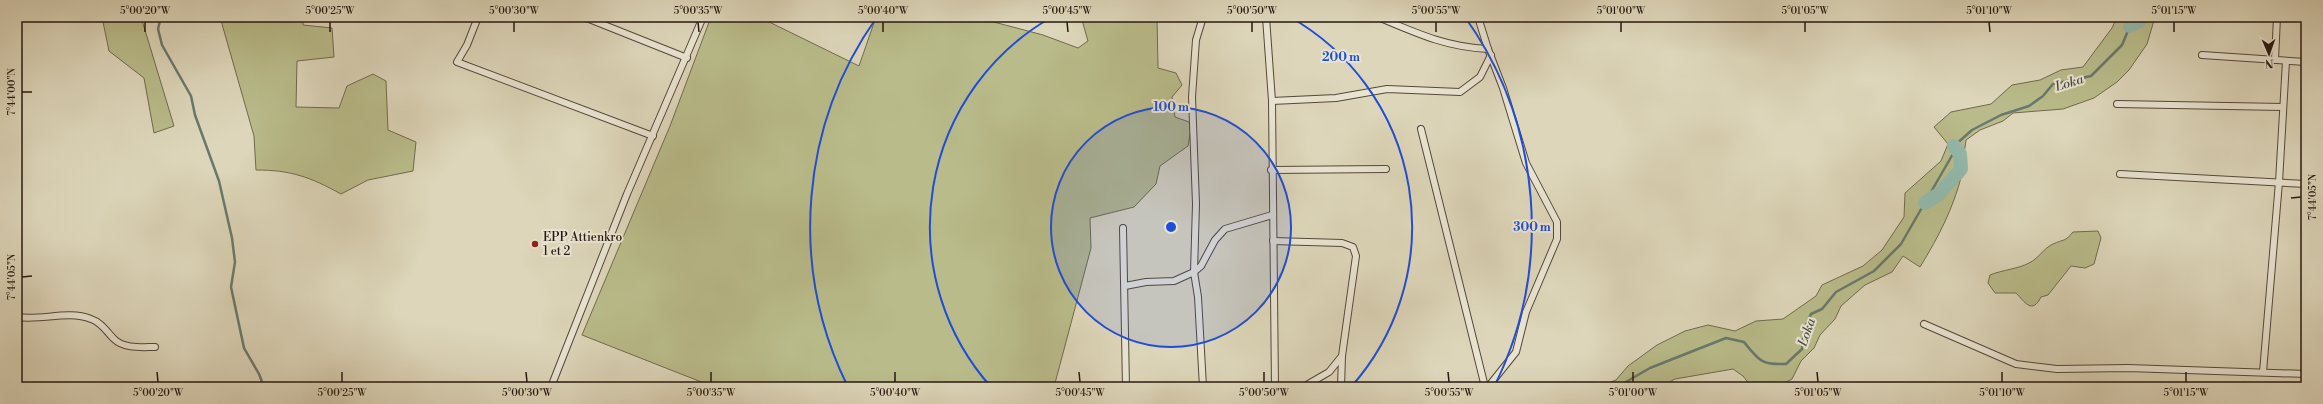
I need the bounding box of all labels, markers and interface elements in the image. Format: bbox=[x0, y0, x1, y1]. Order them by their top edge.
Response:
text: 5°00'20"W bbox=[120, 5, 171, 17]
text: 5°00'25"W bbox=[306, 5, 355, 17]
text: 5°00'30"W bbox=[489, 5, 540, 17]
text: 5°00'35"W bbox=[674, 5, 723, 17]
text: 5°00'40"W bbox=[858, 5, 909, 17]
text: 5°00'45"W bbox=[1042, 5, 1092, 17]
text: 5°00'50"W bbox=[1227, 5, 1278, 17]
text: 5°00'55"W bbox=[1412, 5, 1461, 17]
text: 5°01'00"W bbox=[1597, 5, 1646, 17]
text: 5°01'05"W bbox=[1781, 5, 1830, 17]
text: 5°01'10"W bbox=[1966, 5, 2013, 17]
text: 5°01'15"W bbox=[2152, 5, 2197, 17]
north arrow bbox=[2249, 34, 2289, 74]
text: 200 m bbox=[1322, 50, 1360, 65]
text: N bbox=[2264, 56, 2274, 70]
text: 7°44'00"N bbox=[6, 68, 18, 116]
water label: Loka bbox=[2052, 71, 2086, 95]
text: 100 m bbox=[1153, 100, 1189, 115]
text: 7°44'05"N bbox=[2307, 173, 2319, 220]
centre of rings bbox=[1164, 220, 1178, 234]
text: 300 m bbox=[1513, 220, 1551, 235]
place label: EPP Attienkro 1 et 2 bbox=[543, 230, 622, 259]
marker: EPP Attienkro 1 et 2 bbox=[530, 239, 540, 249]
text: 7°44'05"N bbox=[6, 253, 18, 300]
water label: Loka bbox=[1794, 315, 1819, 349]
text: 5°00'20"W bbox=[133, 387, 184, 399]
text: 5°00'25"W bbox=[318, 387, 367, 399]
text: 5°00'30"W bbox=[502, 387, 553, 399]
text: 5°00'35"W bbox=[687, 387, 736, 399]
text: 5°00'40"W bbox=[870, 387, 921, 399]
text: 5°00'45"W bbox=[1055, 387, 1105, 399]
text: 5°00'50"W bbox=[1239, 387, 1290, 399]
text: 5°00'55"W bbox=[1425, 387, 1474, 399]
text: 5°01'00"W bbox=[1609, 387, 1658, 399]
text: 5°01'05"W bbox=[1794, 387, 1843, 399]
text: 5°01'10"W bbox=[1979, 387, 2026, 399]
text: 5°01'15"W bbox=[2164, 387, 2209, 399]

